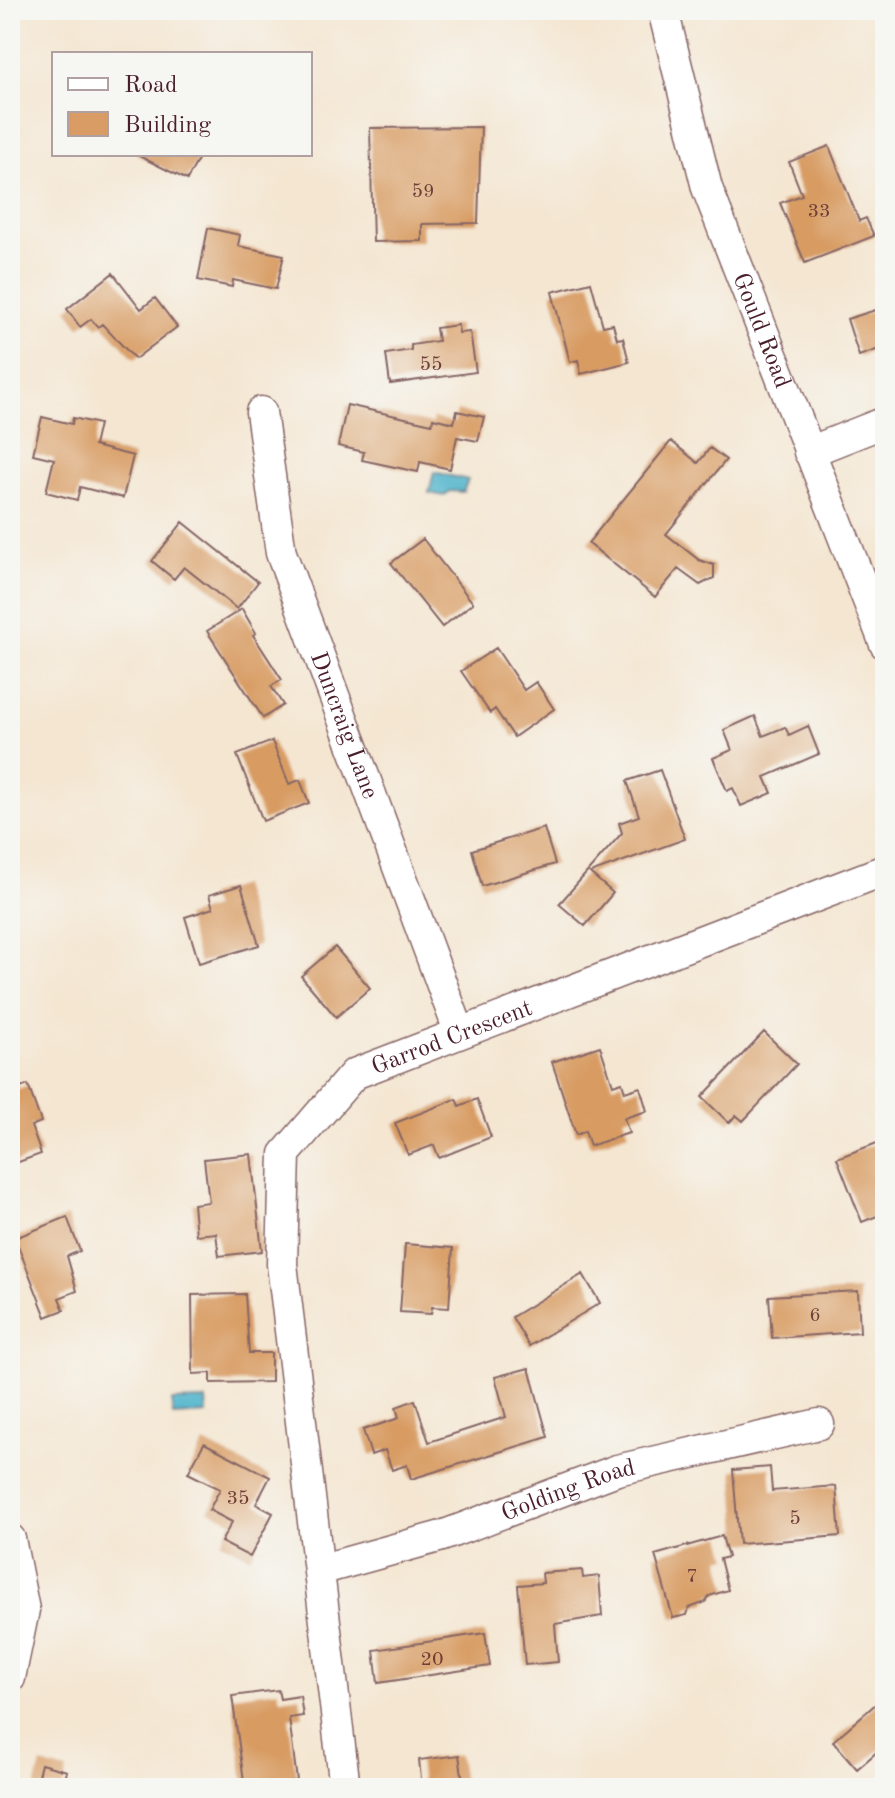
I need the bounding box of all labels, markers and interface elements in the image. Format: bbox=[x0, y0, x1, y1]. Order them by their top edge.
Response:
legend bbox=[52, 52, 312, 156]
text: Road bbox=[124, 74, 177, 98]
text: Building bbox=[124, 114, 211, 138]
house number: 59 bbox=[411, 182, 435, 202]
house number: 33 bbox=[807, 202, 831, 222]
street label: Gould Road bbox=[727, 270, 794, 392]
house number: 55 bbox=[419, 355, 443, 375]
street label: Duncraig Lane bbox=[305, 649, 381, 802]
street label: Garrod Crescent bbox=[369, 997, 536, 1080]
house number: 6 bbox=[809, 1306, 821, 1326]
street label: Golding Road bbox=[498, 1456, 637, 1527]
house number: 35 bbox=[226, 1489, 250, 1509]
house number: 5 bbox=[789, 1509, 801, 1529]
house number: 7 bbox=[686, 1567, 698, 1587]
house number: 20 bbox=[420, 1650, 444, 1670]

